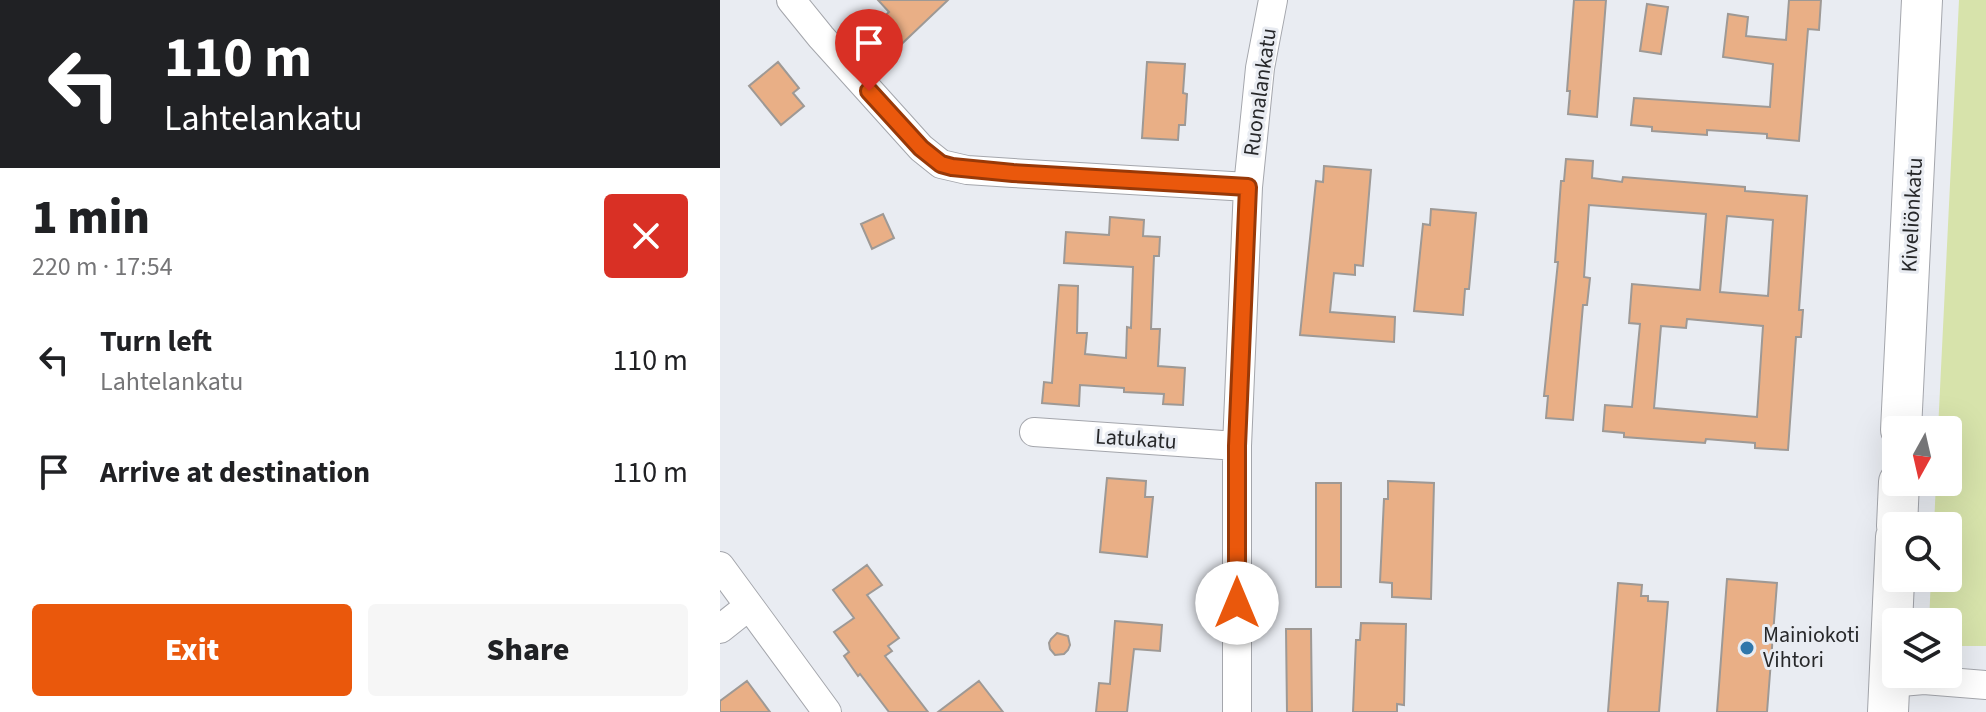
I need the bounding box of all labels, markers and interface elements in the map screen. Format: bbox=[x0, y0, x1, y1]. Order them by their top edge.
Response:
pin bbox=[835, 9, 903, 91]
text: 110 m bbox=[164, 19, 312, 98]
icon: arrive bbox=[847, 21, 891, 65]
street label: Ruonalankatu bbox=[1235, 26, 1285, 158]
icon: left bbox=[32, 32, 136, 136]
text: Lahtelankatu bbox=[164, 93, 363, 144]
street label: Kiveliönkatu bbox=[1893, 157, 1931, 273]
text: 1 min bbox=[32, 184, 150, 252]
button: close bbox=[604, 194, 688, 278]
text: 220 m · 17:54 bbox=[32, 248, 173, 285]
text: Turn left bbox=[100, 320, 212, 363]
icon: left bbox=[32, 338, 76, 382]
text: 110 m bbox=[612, 339, 688, 382]
text: Lahtelankatu bbox=[100, 363, 243, 400]
north arrow bbox=[1882, 416, 1962, 496]
map controls bbox=[1882, 416, 1962, 688]
street label: Latukatu bbox=[1094, 420, 1178, 458]
icon: arrive bbox=[32, 450, 76, 494]
text: Arrive at destination bbox=[100, 451, 370, 494]
text: 110 m bbox=[612, 451, 688, 494]
button: search bbox=[1882, 512, 1962, 592]
position arrow bbox=[1195, 561, 1279, 645]
button: Exit bbox=[32, 604, 352, 696]
button: Share bbox=[368, 604, 688, 696]
button: layers bbox=[1882, 608, 1962, 688]
place label: Mainiokoti Vihtori bbox=[1763, 619, 1860, 676]
marker: Mainiokoti Vihtori bbox=[1738, 639, 1756, 657]

